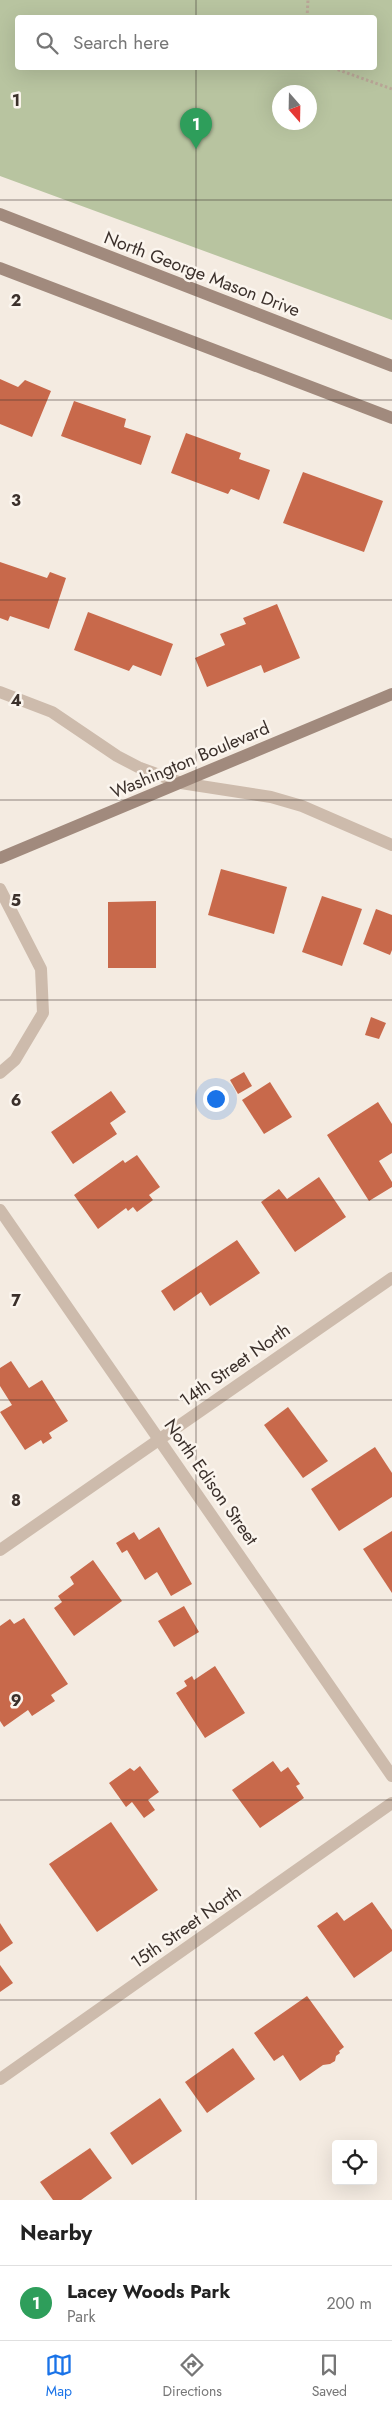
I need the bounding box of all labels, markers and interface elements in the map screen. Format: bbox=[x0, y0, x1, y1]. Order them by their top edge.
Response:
search box bbox=[15, 15, 377, 70]
icon: search bbox=[33, 29, 61, 57]
text: Search here bbox=[73, 29, 169, 56]
north arrow bbox=[272, 85, 317, 130]
text: 1 bbox=[12, 89, 20, 112]
pin: 1 bbox=[180, 108, 212, 149]
street label: North George Mason Drive bbox=[100, 225, 304, 323]
text: 2 bbox=[11, 289, 21, 312]
text: 3 bbox=[11, 489, 21, 512]
text: 4 bbox=[10, 689, 22, 712]
street label: Washington Boulevard bbox=[107, 715, 273, 805]
text: 5 bbox=[11, 889, 21, 912]
your location bbox=[203, 1086, 229, 1112]
text: 6 bbox=[11, 1089, 21, 1112]
text: 7 bbox=[11, 1289, 21, 1312]
street label: 14th Street North bbox=[174, 1317, 296, 1413]
street label: North Edison Street bbox=[158, 1414, 265, 1551]
text: 8 bbox=[11, 1489, 21, 1512]
text: 9 bbox=[11, 1689, 21, 1712]
street label: 15th Street North bbox=[126, 1879, 246, 1975]
map controls bbox=[332, 2140, 377, 2185]
button: locate bbox=[332, 2140, 377, 2185]
text: Nearby bbox=[20, 2218, 92, 2248]
text: Lacey Woods Park bbox=[67, 2278, 230, 2305]
text: 1 bbox=[32, 2292, 40, 2315]
text: 200 m bbox=[326, 2292, 372, 2315]
text: Park bbox=[67, 2305, 96, 2328]
tab: Map bbox=[45, 2351, 73, 2401]
tab: Directions bbox=[163, 2351, 222, 2401]
tab: Saved bbox=[312, 2351, 347, 2401]

